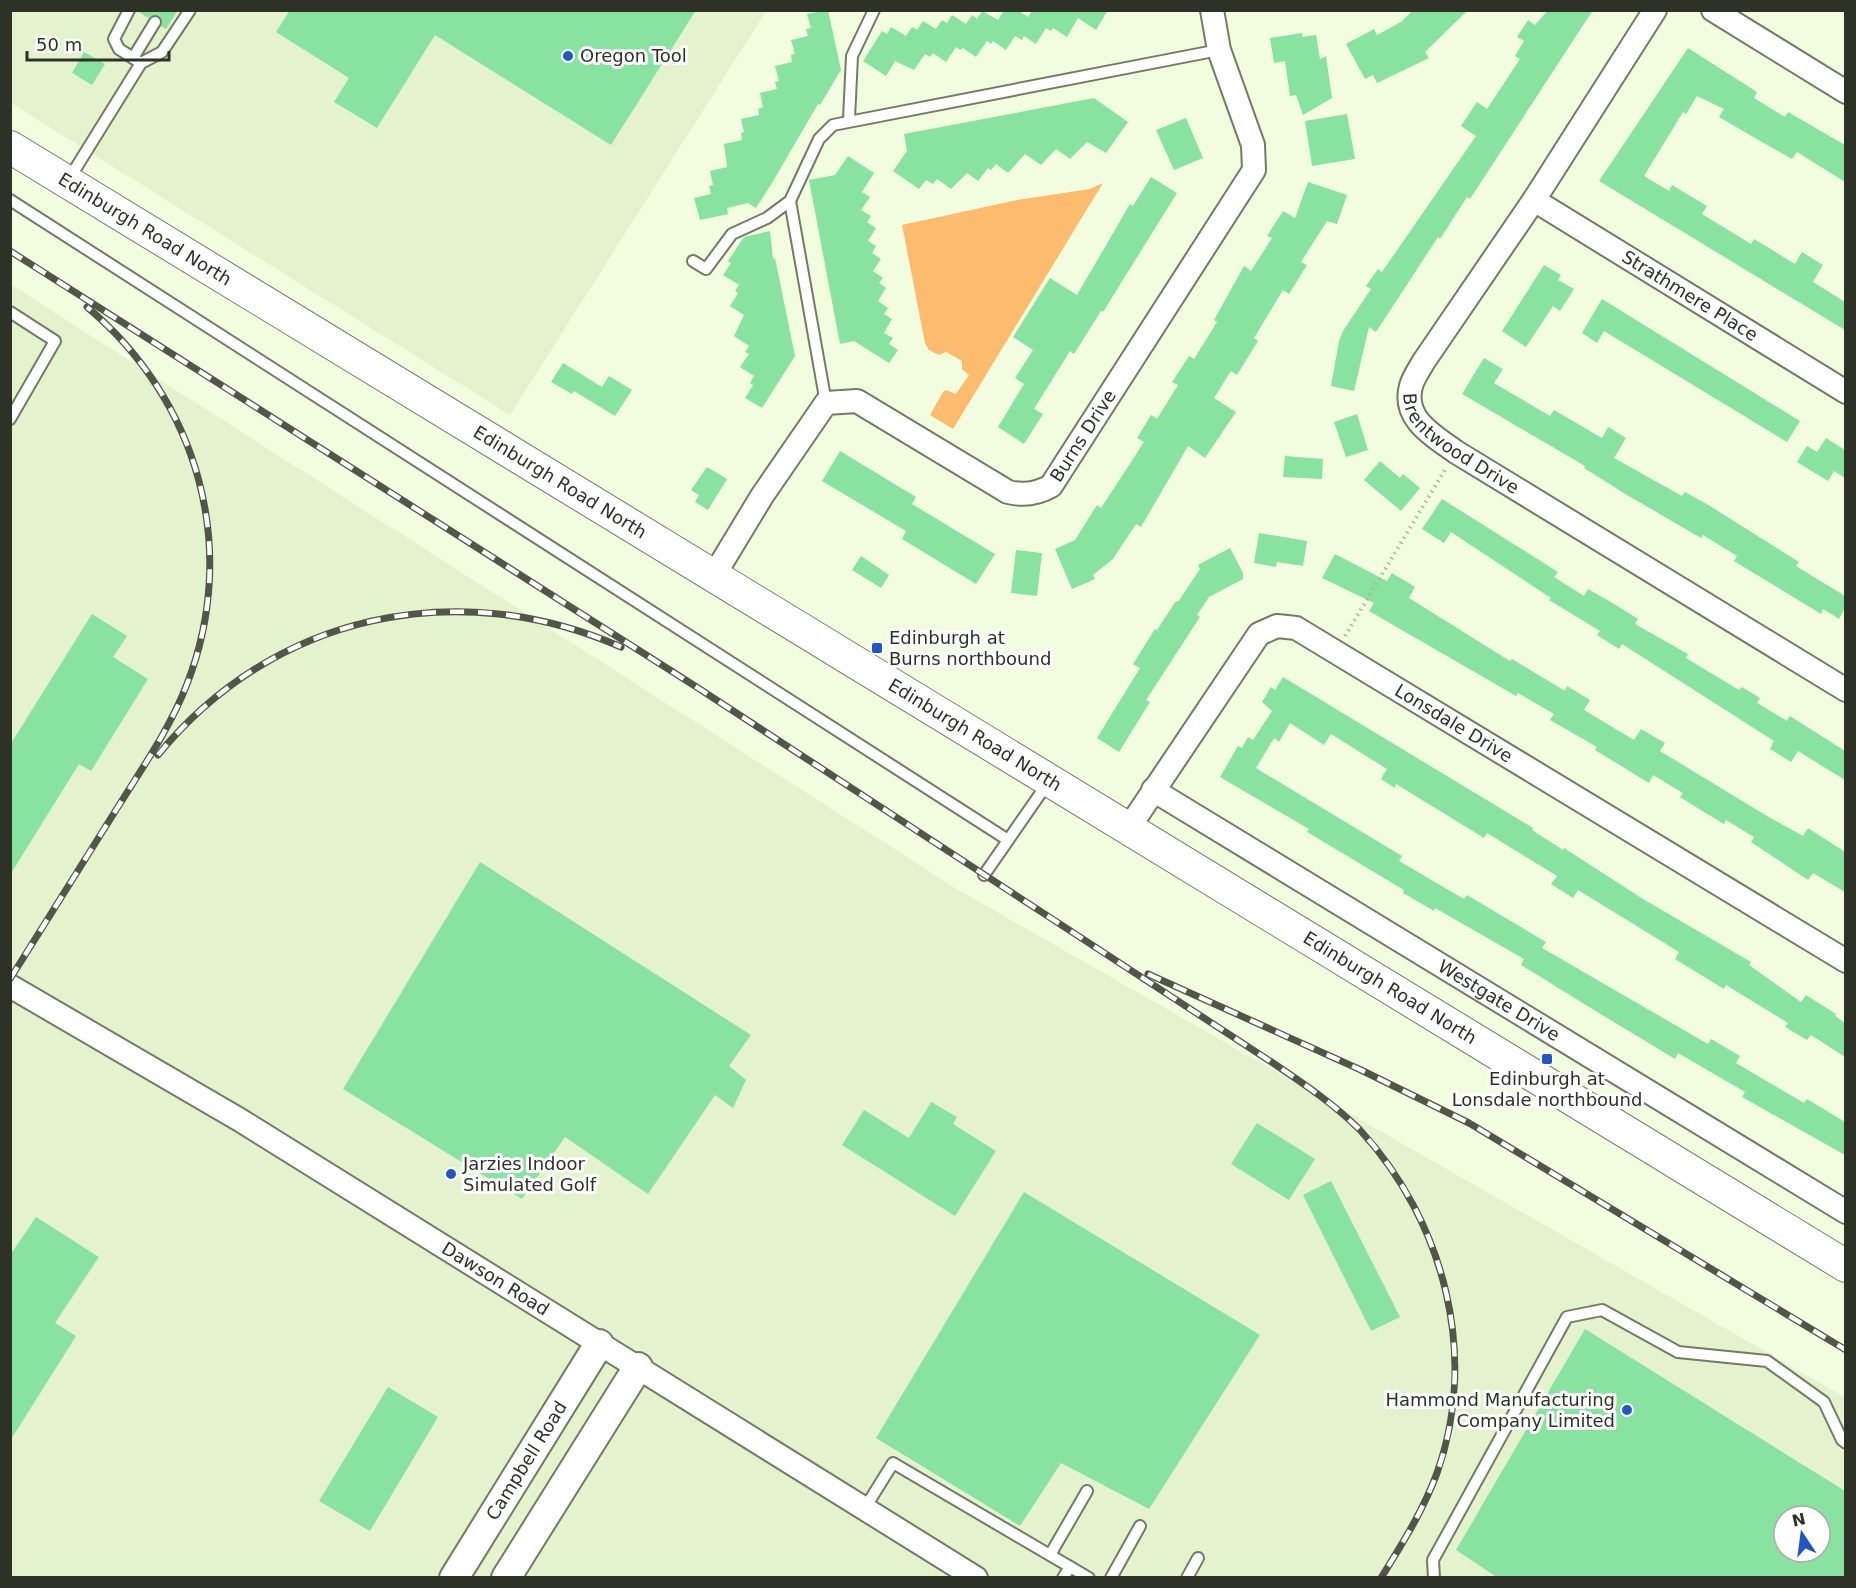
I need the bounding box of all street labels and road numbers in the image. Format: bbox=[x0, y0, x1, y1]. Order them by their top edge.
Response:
street label: Edinburgh Road North bbox=[55, 168, 236, 290]
street label: Strathmere Place bbox=[1618, 246, 1762, 345]
street label: Burns Drive bbox=[1045, 386, 1120, 486]
street label: Brentwood Drive bbox=[1399, 392, 1523, 498]
street label: Edinburgh Road North bbox=[470, 421, 651, 543]
street label: Edinburgh Road North bbox=[885, 674, 1066, 795]
street label: Lonsdale Drive bbox=[1391, 679, 1517, 767]
street label: Edinburgh Road North bbox=[1300, 927, 1481, 1048]
street label: Westgate Drive bbox=[1434, 955, 1564, 1045]
street label: Dawson Road bbox=[438, 1237, 553, 1320]
street label: Campbell Road bbox=[482, 1397, 571, 1524]

